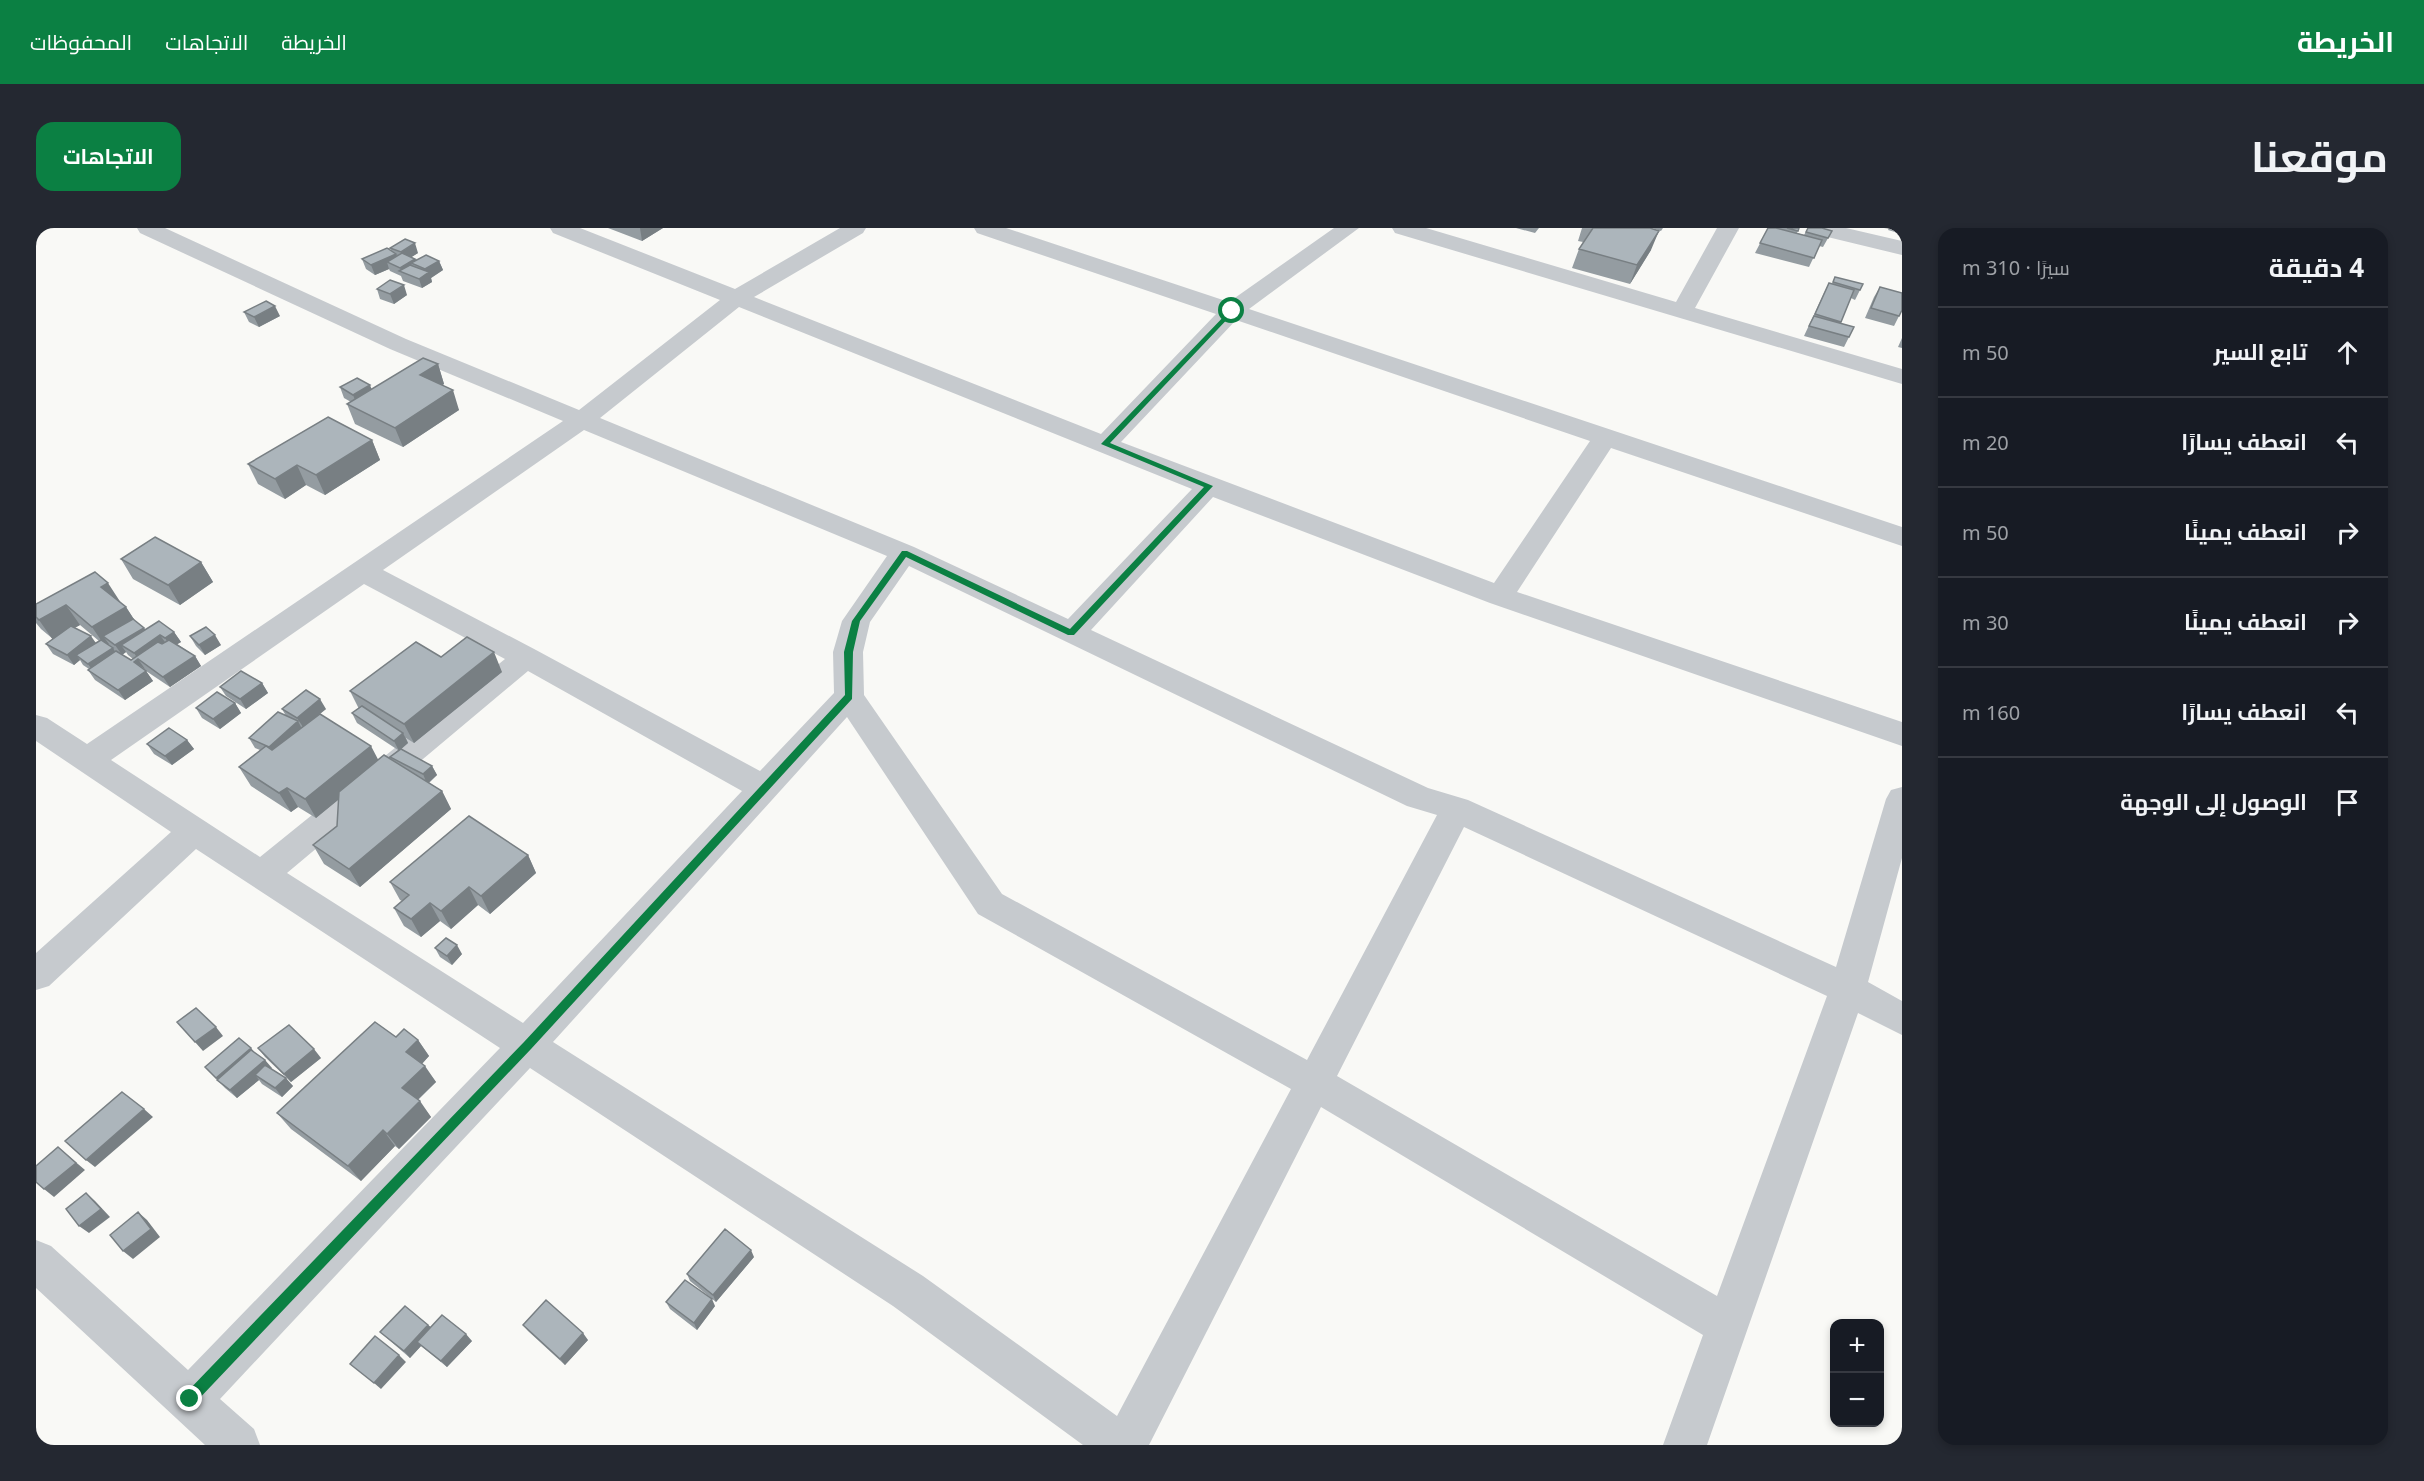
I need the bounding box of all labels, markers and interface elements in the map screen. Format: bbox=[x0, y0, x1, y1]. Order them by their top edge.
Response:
text: الخريطة bbox=[2297, 22, 2394, 60]
text: المحفوظات bbox=[30, 28, 132, 56]
text: الاتجاهات bbox=[165, 28, 248, 56]
text: الخريطة bbox=[281, 28, 347, 56]
button: الاتجاهات bbox=[36, 122, 181, 191]
text: موقعنا bbox=[2251, 127, 2388, 184]
text: 4 دقيقة bbox=[2269, 249, 2364, 285]
text: سيرًا · 310 m bbox=[1962, 254, 2070, 281]
route start bbox=[1218, 297, 1244, 323]
text: تابع السير bbox=[2214, 336, 2307, 366]
icon: ahead bbox=[2331, 336, 2364, 369]
text: 50 m bbox=[1962, 339, 2009, 366]
text: انعطف يسارًا bbox=[2181, 426, 2307, 456]
icon: left bbox=[2331, 426, 2364, 459]
text: 20 m bbox=[1962, 429, 2009, 456]
text: انعطف يمينًا bbox=[2184, 516, 2307, 546]
icon: right bbox=[2331, 516, 2364, 549]
text: 50 m bbox=[1962, 519, 2009, 546]
text: انعطف يمينًا bbox=[2184, 606, 2307, 636]
icon: right bbox=[2331, 606, 2364, 639]
text: 30 m bbox=[1962, 609, 2009, 636]
text: انعطف يسارًا bbox=[2181, 696, 2307, 726]
icon: left bbox=[2331, 696, 2364, 729]
text: 160 m bbox=[1962, 699, 2020, 726]
text: الوصول إلى الوجهة bbox=[2120, 786, 2307, 816]
icon: arrive bbox=[2331, 786, 2364, 819]
map controls bbox=[1830, 1319, 1884, 1427]
button: + bbox=[1830, 1319, 1884, 1373]
button: − bbox=[1830, 1373, 1884, 1427]
route end bbox=[176, 1385, 202, 1411]

